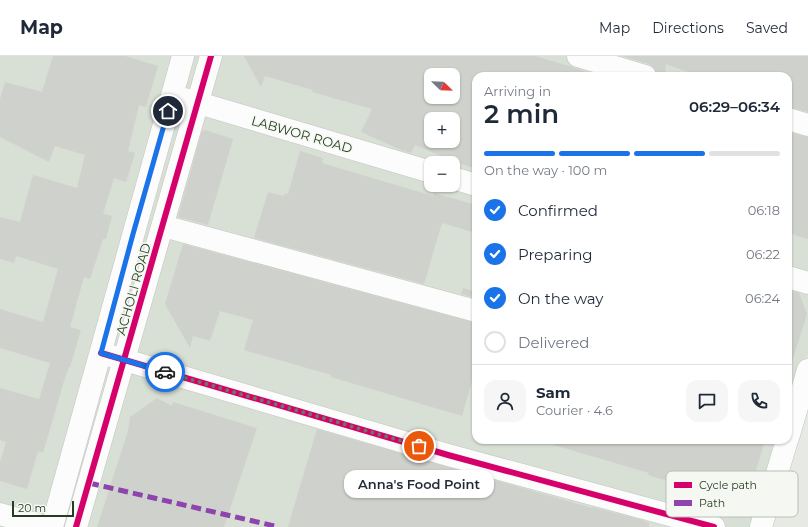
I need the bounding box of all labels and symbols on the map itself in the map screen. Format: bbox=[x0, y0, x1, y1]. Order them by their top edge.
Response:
north arrow bbox=[424, 68, 460, 104]
pin bbox=[151, 94, 185, 128]
street label: LABWOR ROAD bbox=[250, 112, 355, 156]
street label: ACHOLI ROAD bbox=[112, 241, 154, 337]
courier bbox=[145, 352, 185, 392]
pin bbox=[402, 429, 436, 463]
callout: Anna's Food Point bbox=[344, 470, 494, 498]
legend bbox=[666, 471, 798, 517]
text: Cycle path bbox=[699, 478, 757, 492]
text: Path bbox=[699, 496, 725, 510]
scale bar bbox=[12, 499, 74, 518]

